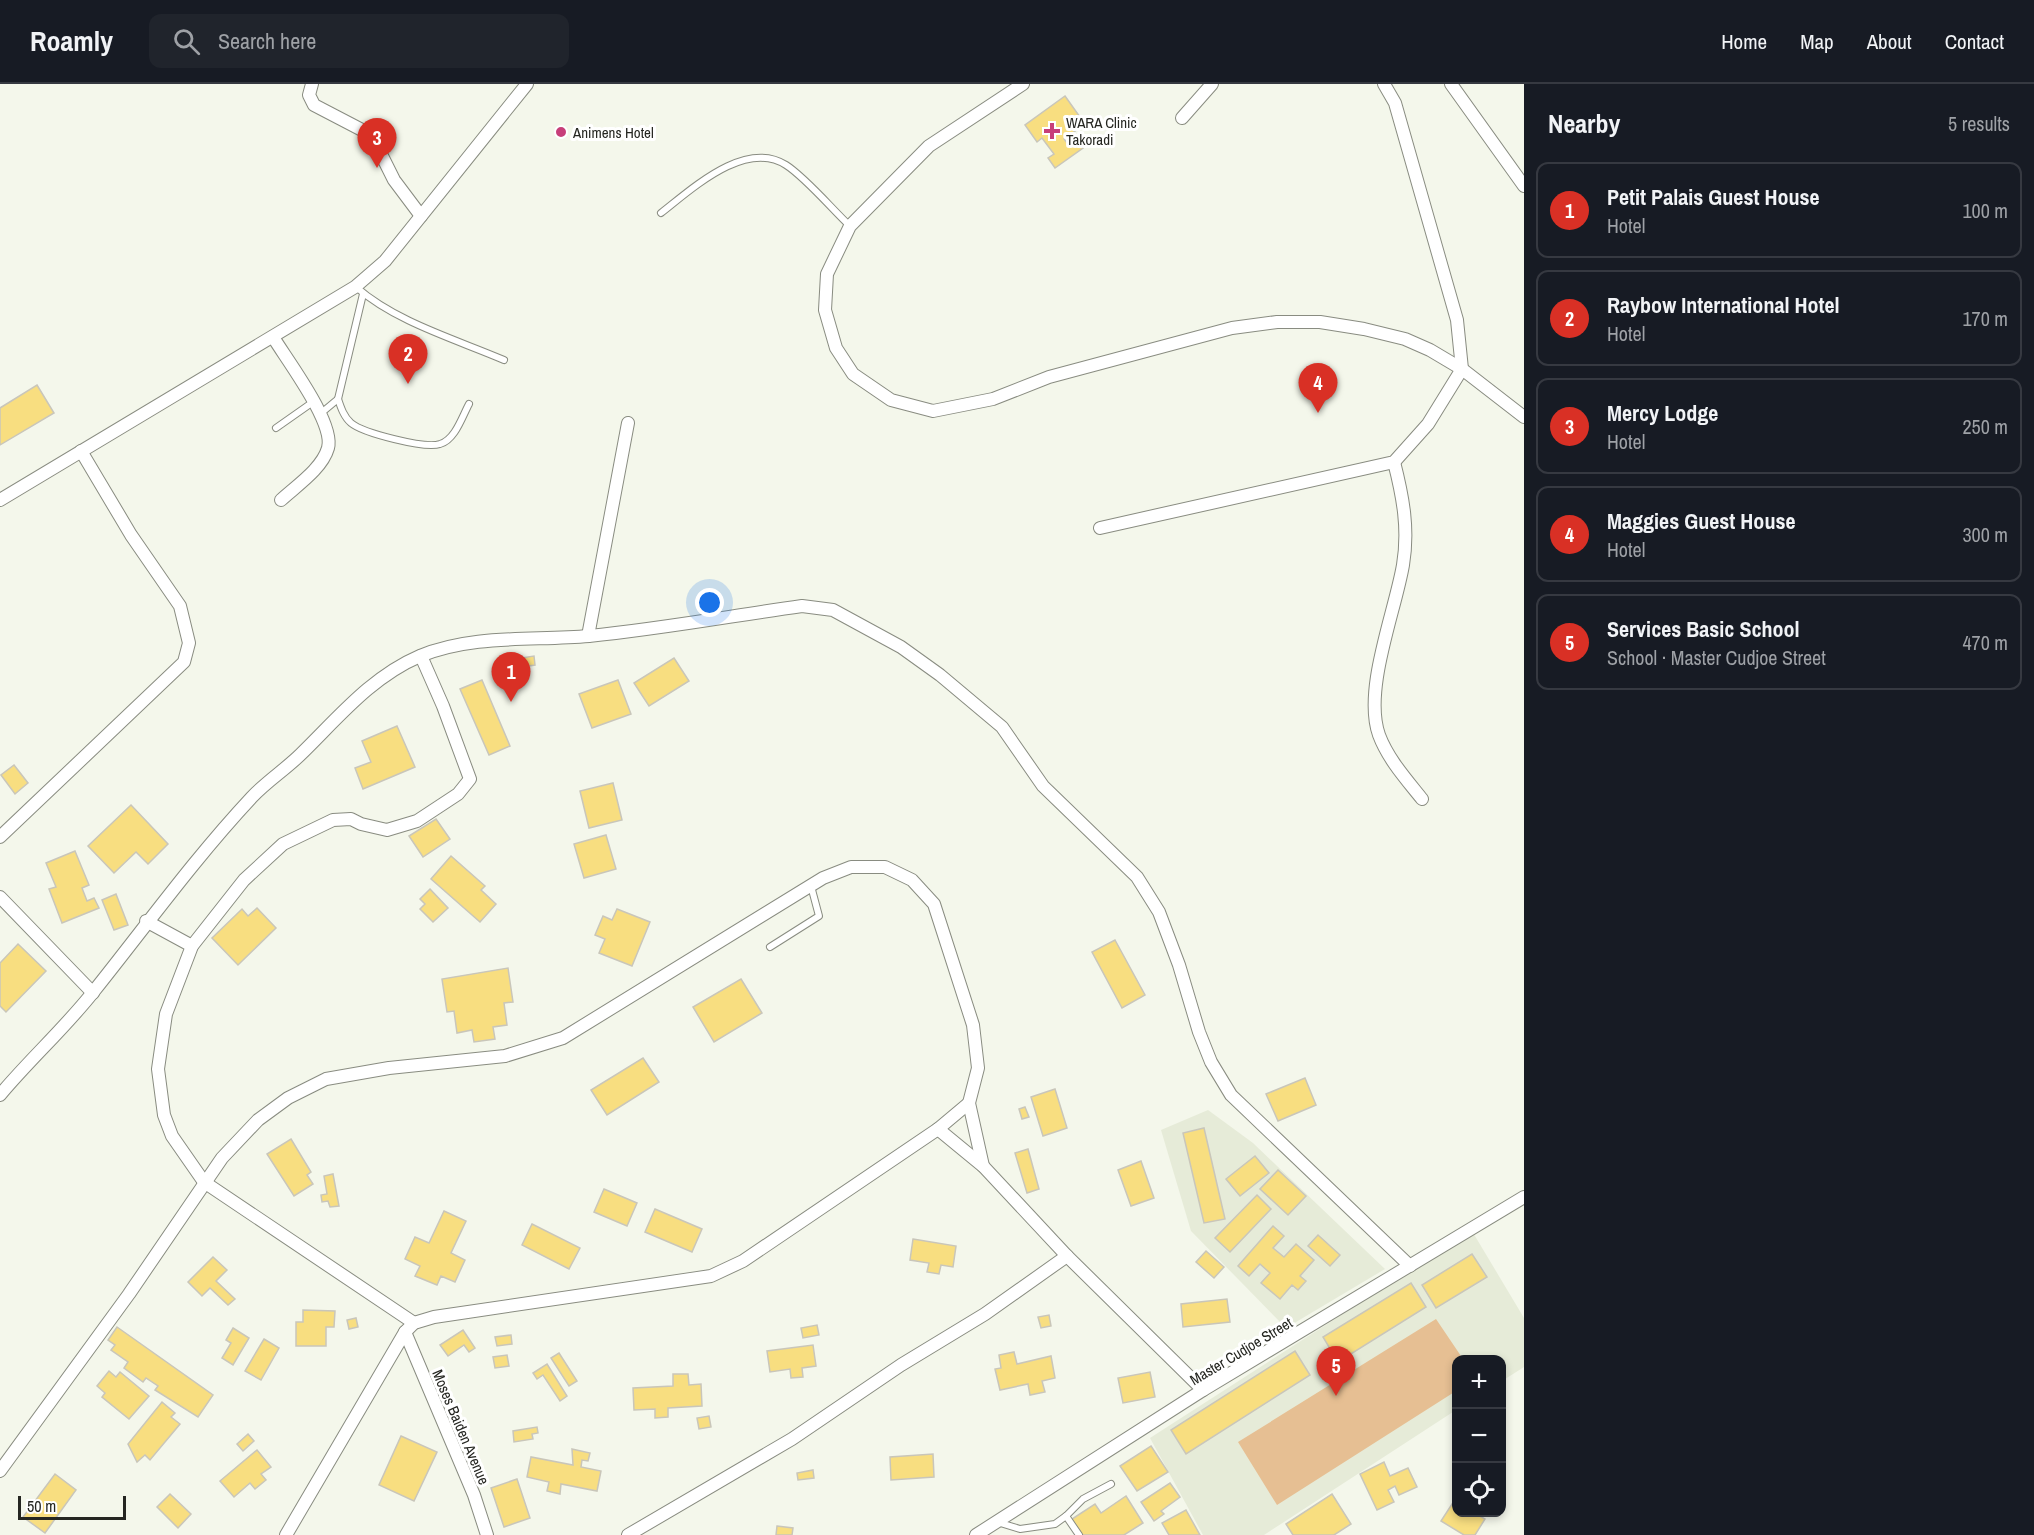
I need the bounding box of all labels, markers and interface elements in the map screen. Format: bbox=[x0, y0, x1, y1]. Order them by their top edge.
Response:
search box bbox=[149, 14, 569, 68]
text: Roamly bbox=[30, 22, 113, 60]
icon: search bbox=[170, 25, 203, 58]
text: Search here bbox=[218, 26, 316, 56]
text: Home bbox=[1721, 27, 1767, 56]
text: Map bbox=[1800, 27, 1834, 56]
text: About bbox=[1867, 27, 1912, 56]
text: Contact bbox=[1945, 27, 2004, 56]
text: Nearby bbox=[1548, 106, 1620, 141]
text: 5 results bbox=[1948, 110, 2010, 137]
place label: WARA Clinic Takoradi bbox=[1066, 112, 1137, 150]
pin: 3 bbox=[358, 118, 397, 168]
place label: Animens Hotel bbox=[572, 122, 654, 143]
marker: WARA Clinic Takoradi bbox=[1043, 122, 1061, 140]
marker: Animens Hotel bbox=[554, 125, 568, 139]
text: Petit Palais Guest House bbox=[1607, 182, 1820, 212]
text: 1 bbox=[1565, 197, 1574, 224]
text: 100 m bbox=[1962, 197, 2008, 224]
text: Hotel bbox=[1607, 212, 1645, 239]
text: Raybow International Hotel bbox=[1607, 290, 1840, 320]
text: 2 bbox=[1565, 305, 1574, 332]
text: 170 m bbox=[1962, 305, 2008, 332]
text: Hotel bbox=[1607, 320, 1645, 347]
pin: 2 bbox=[388, 334, 428, 384]
pin: 4 bbox=[1298, 364, 1338, 413]
text: Mercy Lodge bbox=[1607, 398, 1718, 428]
text: 3 bbox=[1565, 413, 1574, 440]
text: 250 m bbox=[1962, 413, 2008, 440]
text: Hotel bbox=[1607, 428, 1645, 455]
text: Maggies Guest House bbox=[1607, 506, 1795, 536]
text: 4 bbox=[1565, 521, 1574, 548]
text: 300 m bbox=[1962, 521, 2008, 548]
text: Hotel bbox=[1607, 536, 1645, 563]
your location bbox=[695, 588, 724, 617]
text: Services Basic School bbox=[1607, 614, 1800, 644]
text: 5 bbox=[1565, 629, 1574, 656]
text: 470 m bbox=[1962, 629, 2008, 656]
text: School · Master Cudjoe Street bbox=[1607, 644, 1826, 671]
pin: 1 bbox=[492, 652, 530, 702]
street label: Master Cudjoe Street bbox=[1186, 1312, 1297, 1390]
pin: 5 bbox=[1316, 1346, 1356, 1396]
map controls bbox=[1452, 1355, 1506, 1517]
button: + bbox=[1452, 1355, 1506, 1409]
street label: Moses Baiden Avenue bbox=[427, 1366, 495, 1488]
button: − bbox=[1452, 1409, 1506, 1463]
button: locate bbox=[1452, 1463, 1506, 1517]
scale bar bbox=[18, 1493, 126, 1520]
text: 50 m bbox=[27, 1495, 56, 1517]

